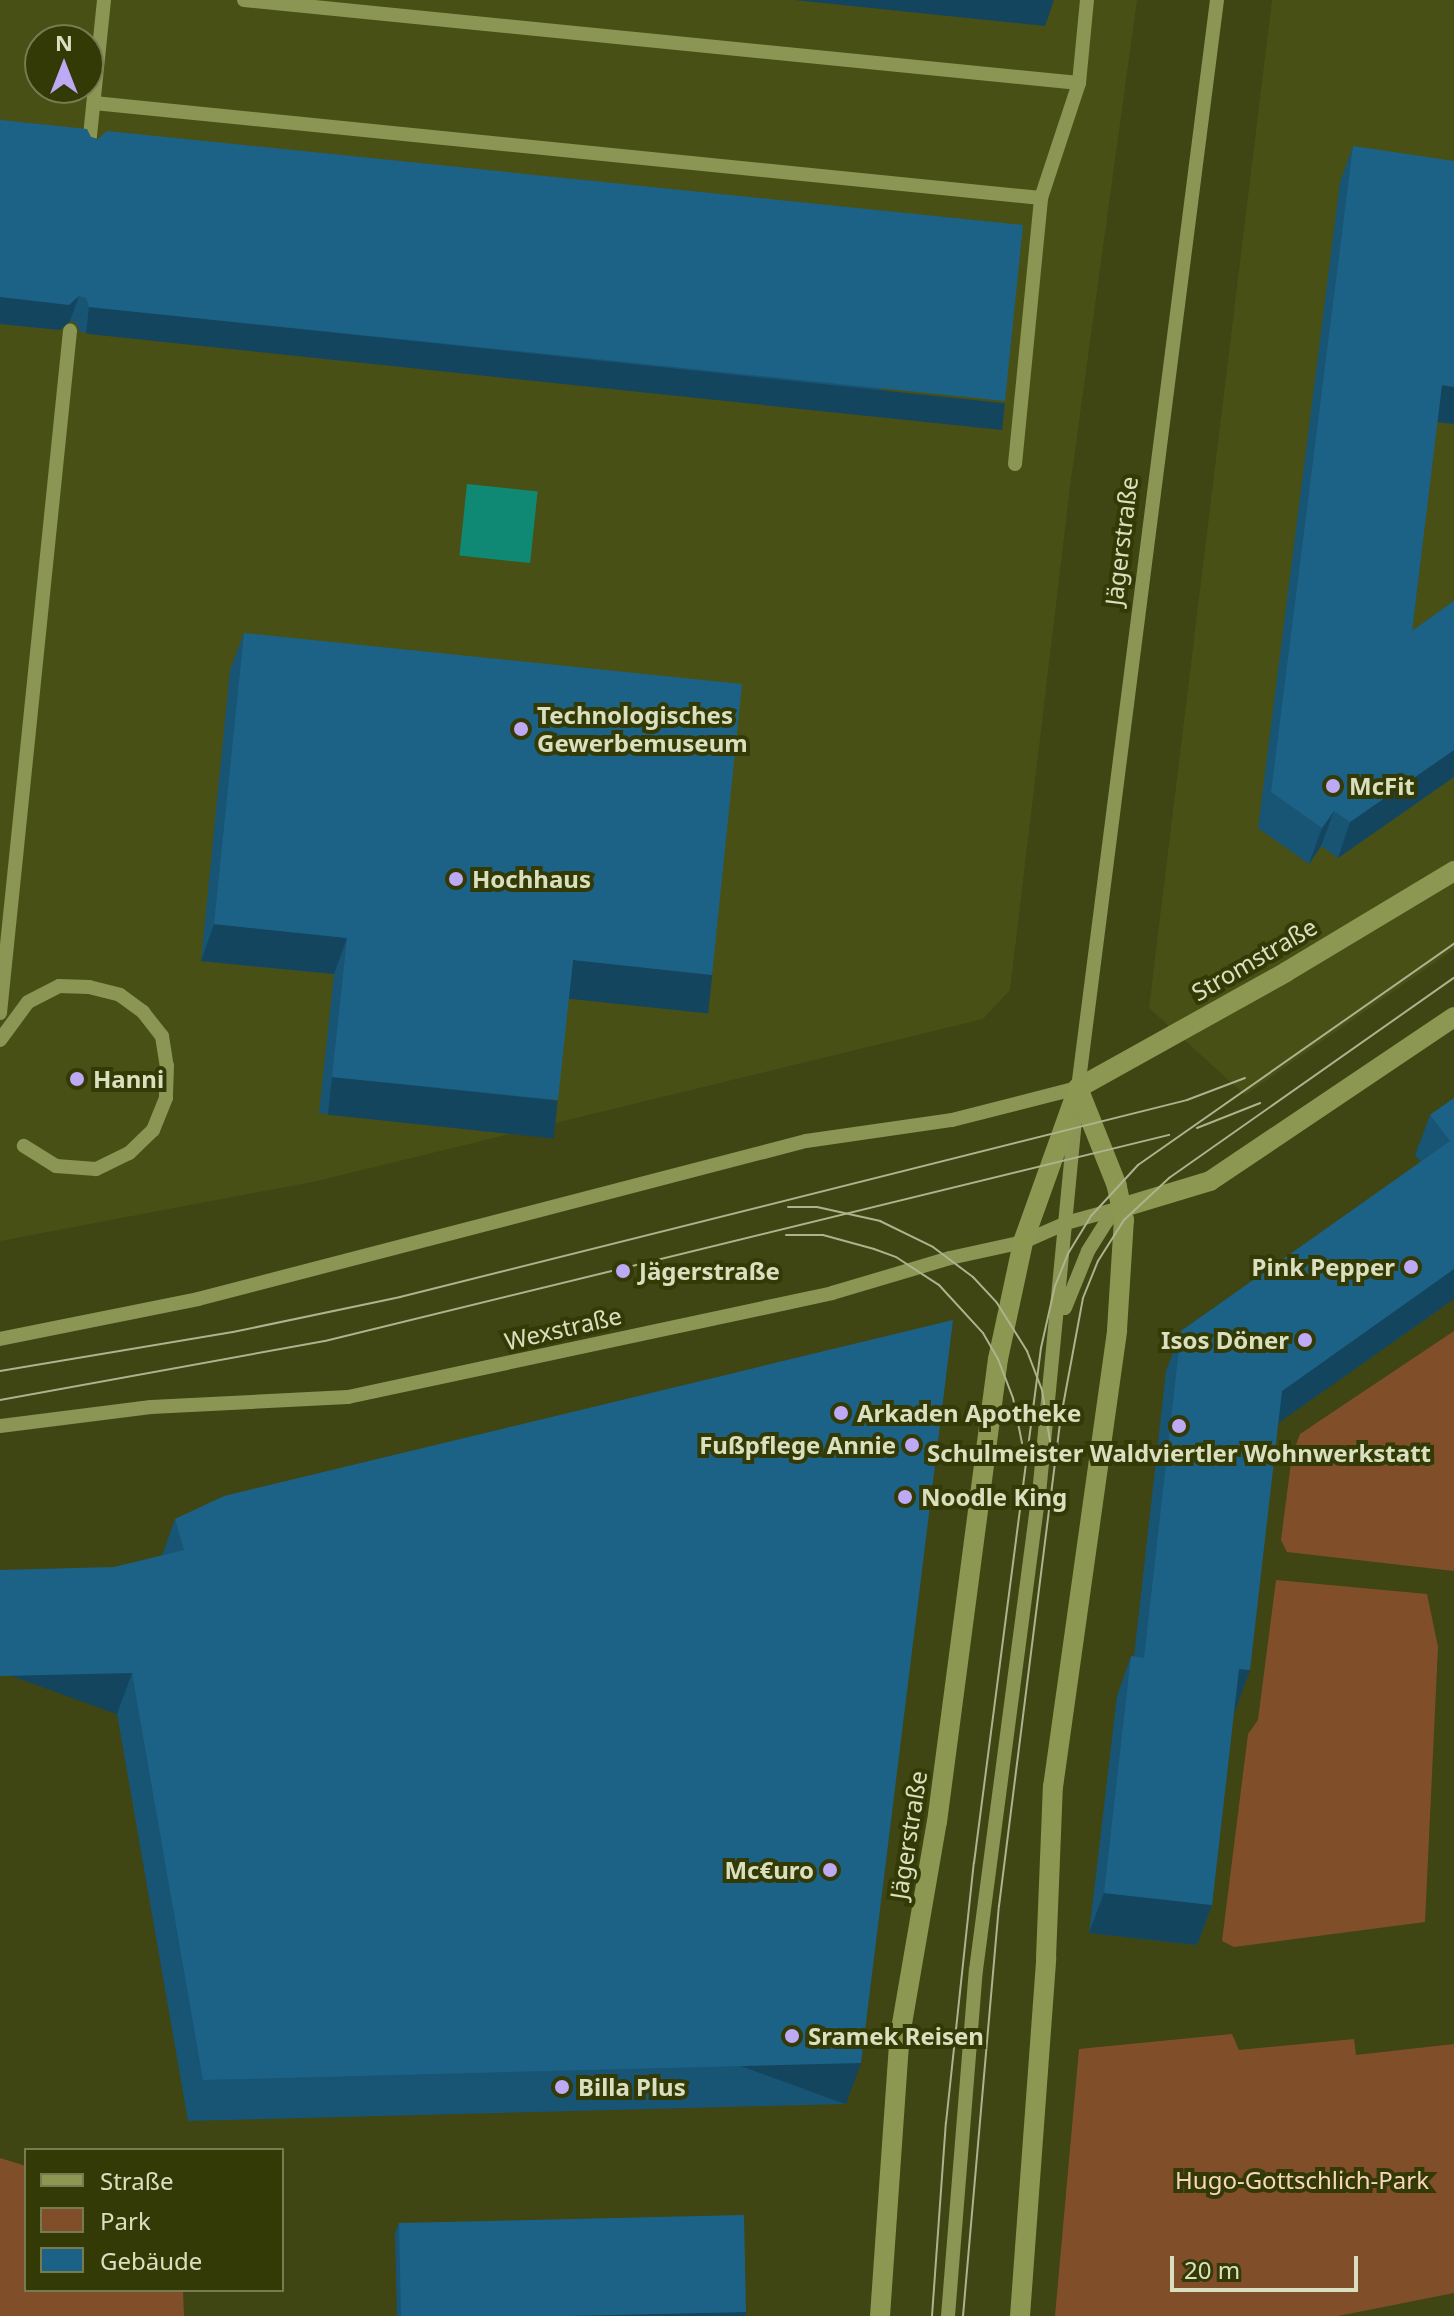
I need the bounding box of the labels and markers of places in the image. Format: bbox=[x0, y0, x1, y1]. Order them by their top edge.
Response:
place label: Technologisches Gewerbemuseum bbox=[537, 701, 748, 757]
marker: Technologisches Gewerbemuseum bbox=[512, 720, 530, 738]
place label: McFit bbox=[1349, 772, 1415, 800]
marker: McFit bbox=[1324, 777, 1342, 795]
place label: Hochhaus bbox=[472, 865, 591, 893]
marker: Hochhaus bbox=[447, 870, 465, 888]
place label: Hanni bbox=[93, 1065, 164, 1093]
marker: Hanni bbox=[68, 1070, 86, 1088]
place label: Pink Pepper bbox=[1252, 1253, 1395, 1281]
place label: Jägerstraße bbox=[639, 1257, 780, 1285]
marker: Pink Pepper bbox=[1402, 1258, 1420, 1276]
marker: Jägerstraße bbox=[614, 1262, 632, 1280]
place label: Isos Döner bbox=[1161, 1326, 1289, 1354]
marker: Isos Döner bbox=[1296, 1331, 1314, 1349]
place label: Arkaden Apotheke bbox=[857, 1399, 1081, 1427]
marker: Arkaden Apotheke bbox=[832, 1404, 850, 1422]
marker: Schulmeister Waldviertler Wohnwerkstatt bbox=[1170, 1417, 1188, 1435]
place label: Fußpflege Annie bbox=[699, 1431, 896, 1459]
marker: Fußpflege Annie bbox=[903, 1436, 921, 1454]
place label: Schulmeister Waldviertler Wohnwerkstatt bbox=[927, 1439, 1431, 1467]
place label: Noodle King bbox=[921, 1483, 1067, 1511]
marker: Noodle King bbox=[896, 1488, 914, 1506]
place label: Mc€uro bbox=[724, 1856, 814, 1884]
marker: Mc€uro bbox=[821, 1861, 839, 1879]
place label: Sramek Reisen bbox=[808, 2022, 984, 2050]
marker: Sramek Reisen bbox=[783, 2027, 801, 2045]
place label: Billa Plus bbox=[578, 2073, 686, 2101]
marker: Billa Plus bbox=[553, 2078, 571, 2096]

